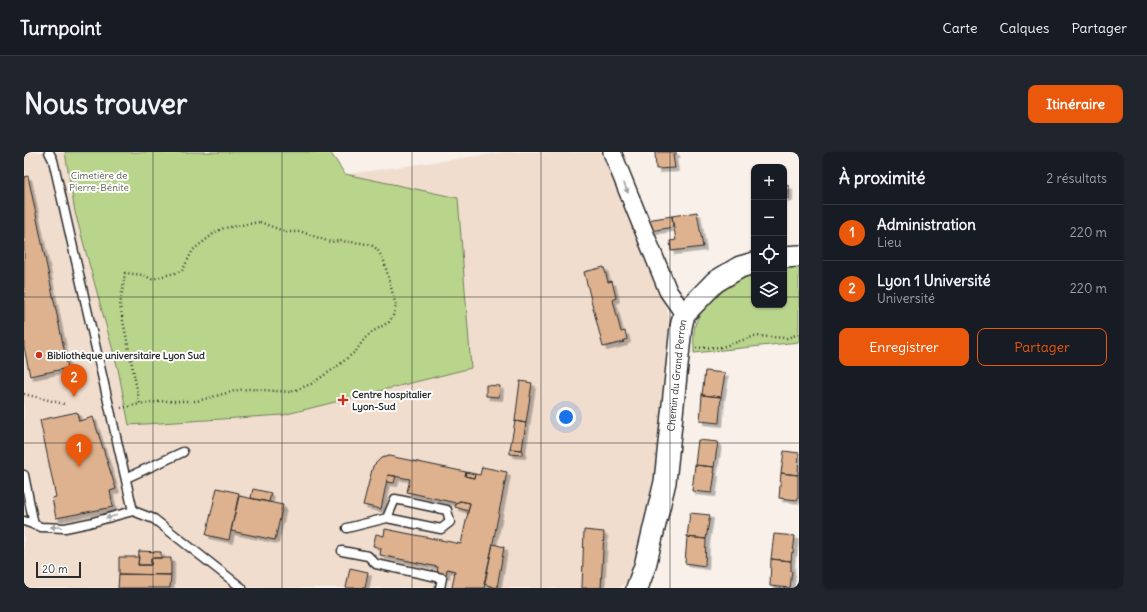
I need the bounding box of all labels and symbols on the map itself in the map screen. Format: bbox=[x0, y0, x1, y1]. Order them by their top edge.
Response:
park label: Cimetière de Pierre-Bénite bbox=[69, 169, 129, 194]
one-way arrow bbox=[624, 183, 630, 195]
street label: Chemin du Grand Perron bbox=[664, 318, 689, 432]
place label: Bibliothèque universitaire Lyon Sud bbox=[47, 349, 205, 362]
marker: Bibliothèque universitaire Lyon Sud bbox=[34, 350, 44, 360]
pin: 2 bbox=[61, 364, 87, 397]
place label: Centre hospitalier Lyon-Sud bbox=[352, 388, 432, 413]
marker: Centre hospitalier Lyon-Sud bbox=[337, 394, 349, 406]
your location bbox=[556, 407, 576, 427]
pin: 1 bbox=[66, 434, 92, 467]
one-way arrow bbox=[105, 514, 117, 520]
one-way arrow bbox=[50, 524, 62, 531]
scale bar bbox=[36, 560, 81, 579]

